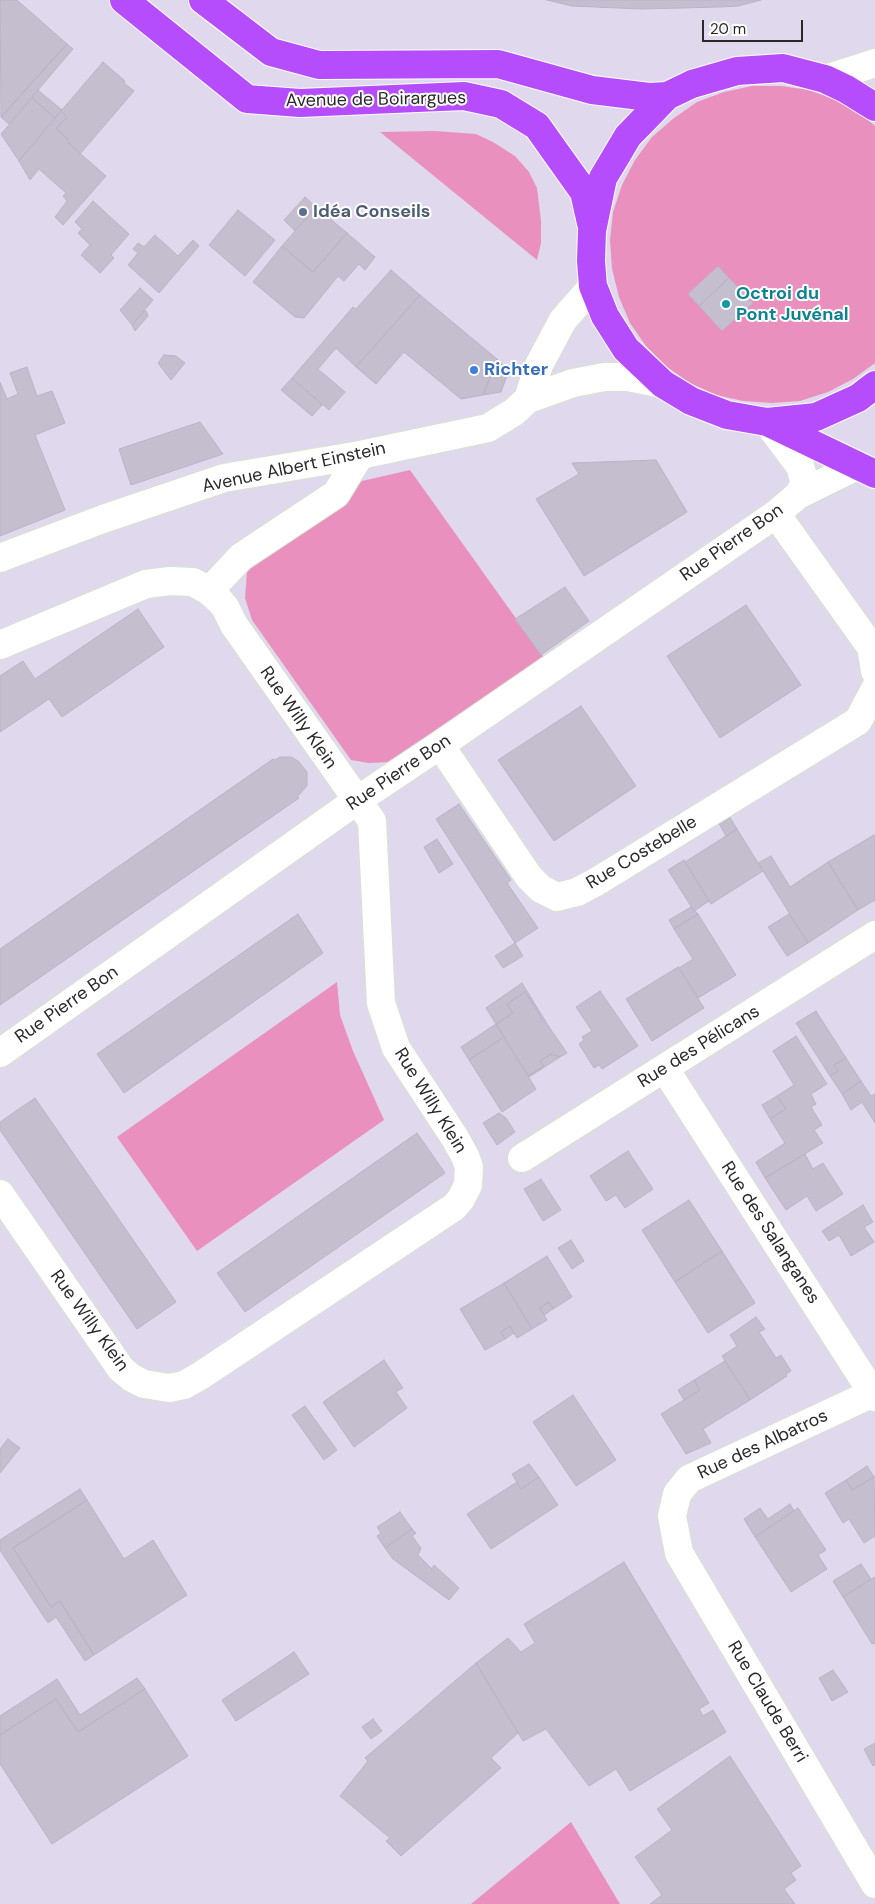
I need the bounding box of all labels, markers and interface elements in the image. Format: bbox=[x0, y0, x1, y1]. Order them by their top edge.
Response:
scale bar bbox=[705, 10, 806, 42]
text: 20 m bbox=[710, 19, 746, 39]
street label: Avenue de Boirargues bbox=[286, 88, 466, 112]
place label: Idéa Conseils bbox=[313, 201, 430, 223]
marker: Idéa Conseils bbox=[297, 206, 309, 218]
place label: Octroi du Pont Juvénal bbox=[736, 283, 849, 326]
marker: Octroi du Pont Juvénal bbox=[720, 298, 732, 310]
place label: Richter bbox=[484, 359, 548, 381]
marker: Richter bbox=[468, 364, 480, 376]
street label: Avenue Albert Einstein bbox=[200, 438, 388, 498]
street label: Rue Pierre Bon bbox=[676, 499, 788, 587]
street label: Rue Willy Klein bbox=[255, 663, 341, 773]
street label: Rue Pierre Bon bbox=[343, 730, 455, 816]
street label: Rue Costebelle bbox=[583, 812, 701, 894]
street label: Rue Pierre Bon bbox=[11, 961, 123, 1049]
street label: Rue des Pélicans bbox=[634, 1001, 764, 1093]
street label: Rue Willy Klein bbox=[389, 1044, 471, 1158]
street label: Rue des Salanganes bbox=[716, 1158, 824, 1308]
street label: Rue Willy Klein bbox=[45, 1266, 133, 1376]
street label: Rue des Albatros bbox=[694, 1405, 832, 1485]
street label: Rue Claude Berri bbox=[722, 1637, 812, 1767]

